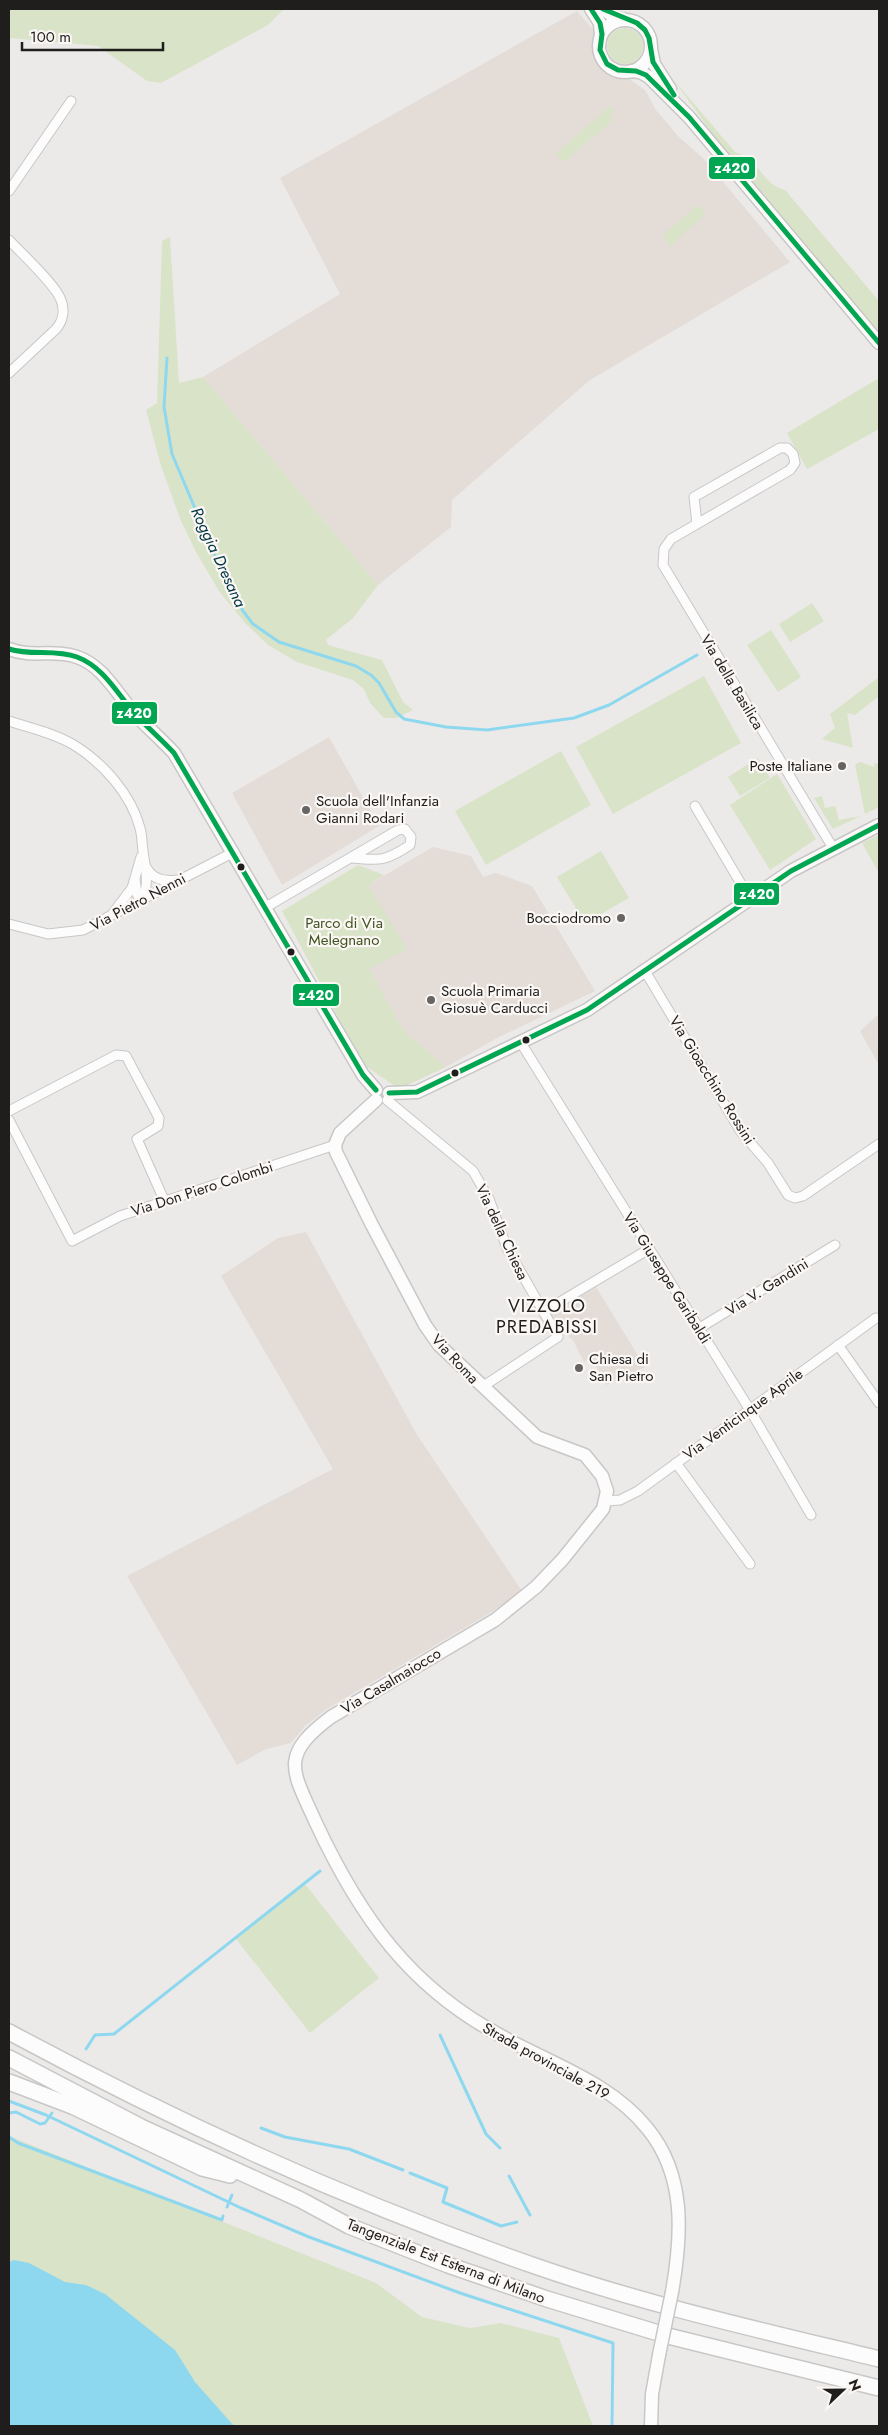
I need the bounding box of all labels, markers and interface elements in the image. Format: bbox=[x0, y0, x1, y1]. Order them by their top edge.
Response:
scale bar bbox=[22, 20, 164, 52]
text: 100 m bbox=[30, 26, 71, 48]
line badge: z420 bbox=[708, 156, 756, 180]
text: z420 bbox=[714, 158, 750, 178]
water label: Roggia Dresana bbox=[185, 503, 252, 611]
street label: Via della Basilica bbox=[695, 630, 769, 734]
line badge: z420 bbox=[111, 701, 158, 725]
text: z420 bbox=[116, 703, 152, 723]
place label: Poste Italiane bbox=[750, 755, 832, 777]
marker: Poste Italiane bbox=[836, 760, 848, 772]
place label: Scuola dell'Infanzia Gianni Rodari bbox=[316, 790, 439, 829]
marker: Scuola dell'Infanzia Gianni Rodari bbox=[300, 804, 312, 816]
unlabelled marker bbox=[236, 862, 246, 872]
street label: Via Pietro Nenni bbox=[86, 868, 190, 936]
line badge: z420 bbox=[733, 882, 780, 906]
text: z420 bbox=[739, 884, 775, 904]
place label: Bocciodromo bbox=[526, 907, 611, 929]
park label: Parco di Via Melegnano bbox=[305, 912, 383, 951]
marker: Bocciodromo bbox=[615, 912, 627, 924]
unlabelled marker bbox=[286, 947, 296, 957]
place label: Scuola Primaria Giosuè Carducci bbox=[441, 980, 548, 1019]
line badge: z420 bbox=[292, 983, 340, 1007]
text: z420 bbox=[298, 985, 334, 1005]
marker: Scuola Primaria Giosuè Carducci bbox=[425, 994, 437, 1006]
street label: Via Gioacchino Rossini bbox=[664, 1012, 760, 1148]
unlabelled marker bbox=[521, 1035, 531, 1045]
unlabelled marker bbox=[450, 1068, 460, 1078]
street label: Via Don Piero Colombi bbox=[128, 1156, 276, 1222]
street label: Via della Chiesa bbox=[470, 1180, 534, 1284]
street label: Via Giuseppe Garibaldi bbox=[618, 1208, 716, 1348]
street label: Via V. Gandini bbox=[721, 1253, 813, 1321]
district label: VIZZOLO PREDABISSI bbox=[496, 1293, 598, 1340]
street label: Via Roma bbox=[426, 1329, 484, 1389]
place label: Chiesa di San Pietro bbox=[589, 1348, 653, 1387]
marker: Chiesa di San Pietro bbox=[573, 1362, 585, 1374]
street label: Via Venticinque Aprile bbox=[678, 1363, 808, 1465]
street label: Via Casalmaiocco bbox=[337, 1642, 445, 1720]
street label: Strada provinciale 219 bbox=[479, 2017, 613, 2105]
street label: Tangenziale Est Esterna di Milano bbox=[344, 2213, 548, 2309]
north arrow bbox=[818, 2365, 868, 2415]
text: N bbox=[844, 2376, 866, 2394]

